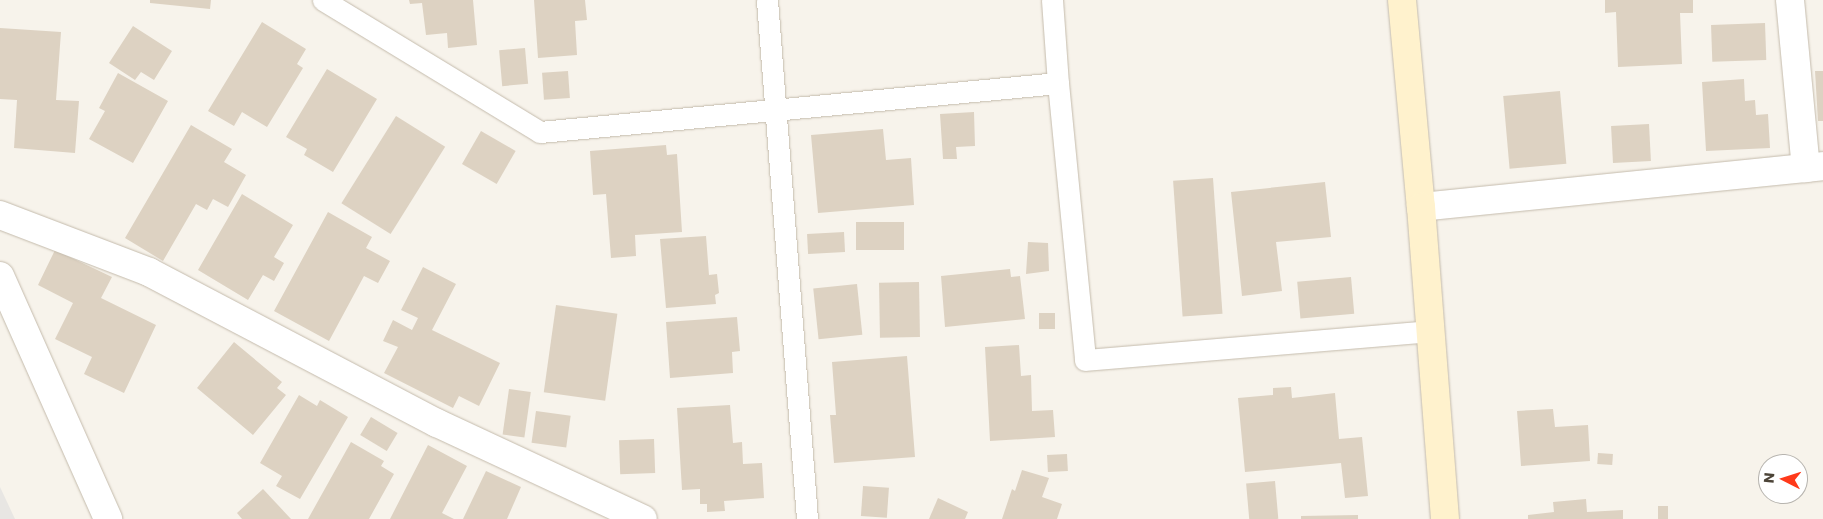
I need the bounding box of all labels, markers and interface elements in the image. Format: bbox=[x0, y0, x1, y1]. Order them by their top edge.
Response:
north arrow bbox=[1758, 454, 1808, 504]
text: N bbox=[1759, 472, 1779, 484]

